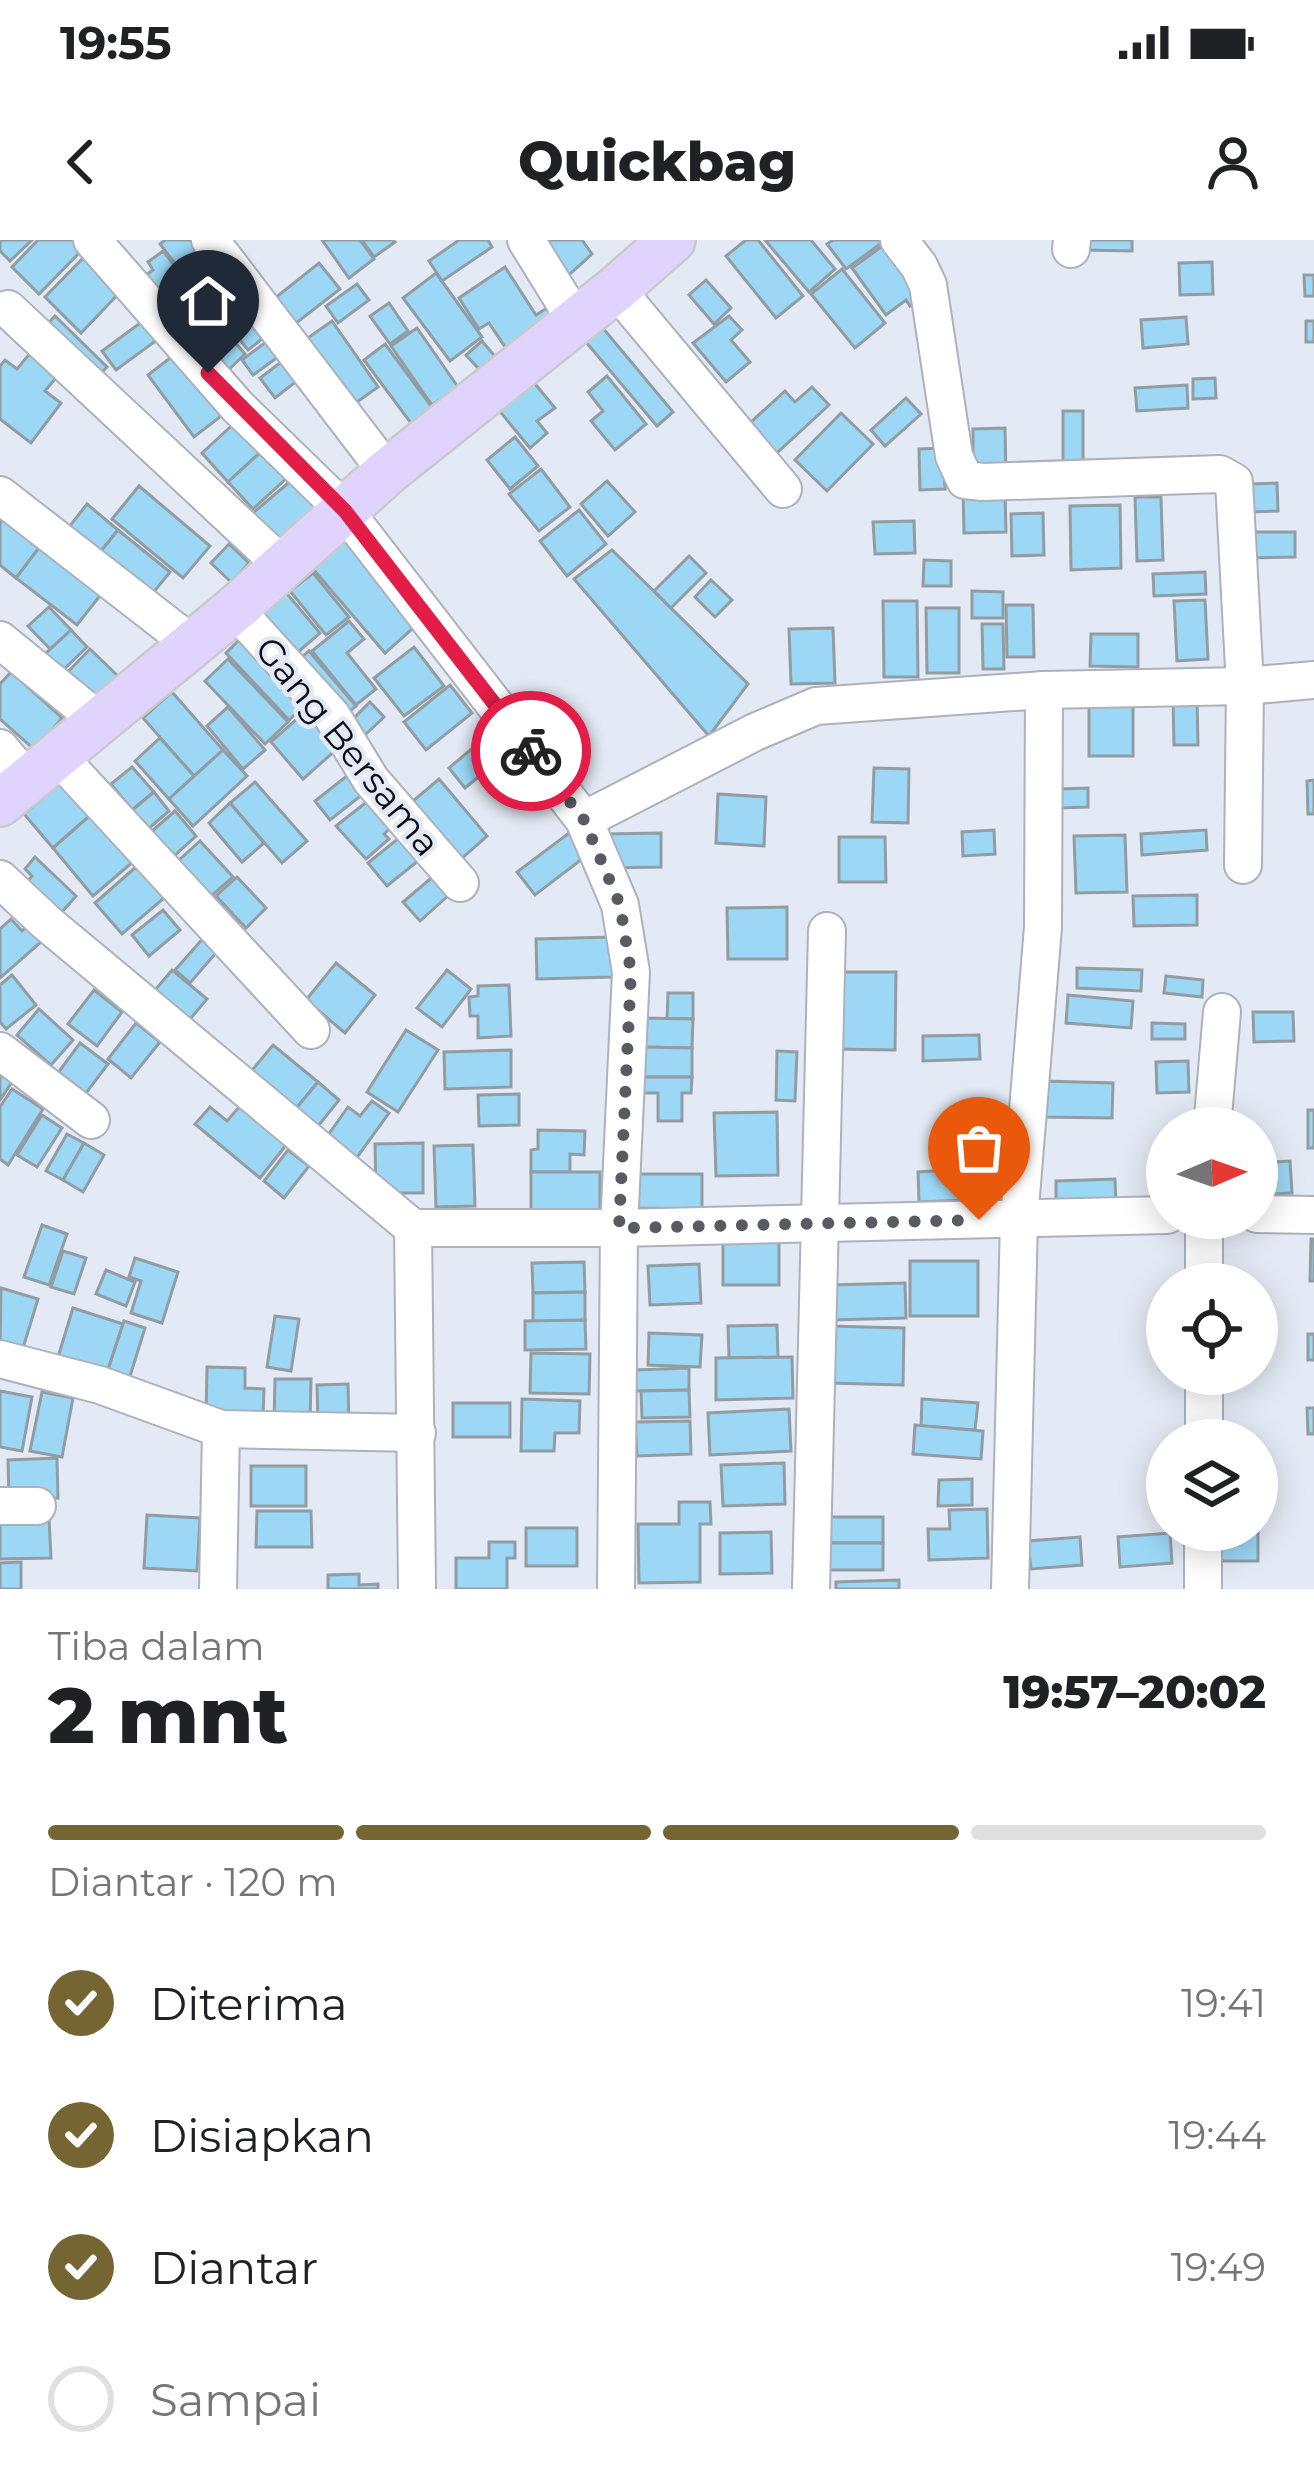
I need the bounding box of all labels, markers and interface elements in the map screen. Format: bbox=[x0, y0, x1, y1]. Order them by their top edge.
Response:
text: 19:55 bbox=[60, 15, 171, 70]
icon: back bbox=[48, 129, 114, 195]
text: Quickbag bbox=[518, 129, 796, 195]
icon: person bbox=[1200, 129, 1266, 195]
pin bbox=[157, 250, 259, 373]
icon: home bbox=[175, 268, 241, 334]
street label: Gang Bersama bbox=[246, 628, 450, 864]
courier bbox=[471, 691, 591, 811]
icon: bike bbox=[498, 718, 564, 784]
pin bbox=[928, 1097, 1030, 1220]
north arrow bbox=[1146, 1107, 1278, 1239]
map controls bbox=[1146, 1107, 1278, 1551]
icon: bag bbox=[946, 1115, 1012, 1181]
button: locate bbox=[1146, 1263, 1278, 1395]
button: layers bbox=[1146, 1419, 1278, 1551]
text: Tiba dalam bbox=[48, 1622, 265, 1670]
text: 19:57–20:02 bbox=[1003, 1664, 1266, 1719]
text: 2 mnt bbox=[48, 1667, 288, 1763]
text: Diantar · 120 m bbox=[48, 1858, 338, 1906]
icon: check bbox=[48, 1970, 114, 2036]
text: Diterima bbox=[150, 1976, 348, 2031]
text: 19:41 bbox=[1181, 1979, 1266, 2027]
icon: check bbox=[48, 2102, 114, 2168]
text: Disiapkan bbox=[150, 2108, 374, 2163]
text: 19:44 bbox=[1168, 2111, 1266, 2159]
icon: check bbox=[48, 2234, 114, 2300]
text: Diantar bbox=[150, 2240, 318, 2295]
text: 19:49 bbox=[1171, 2243, 1266, 2291]
text: Sampai bbox=[150, 2372, 321, 2427]

